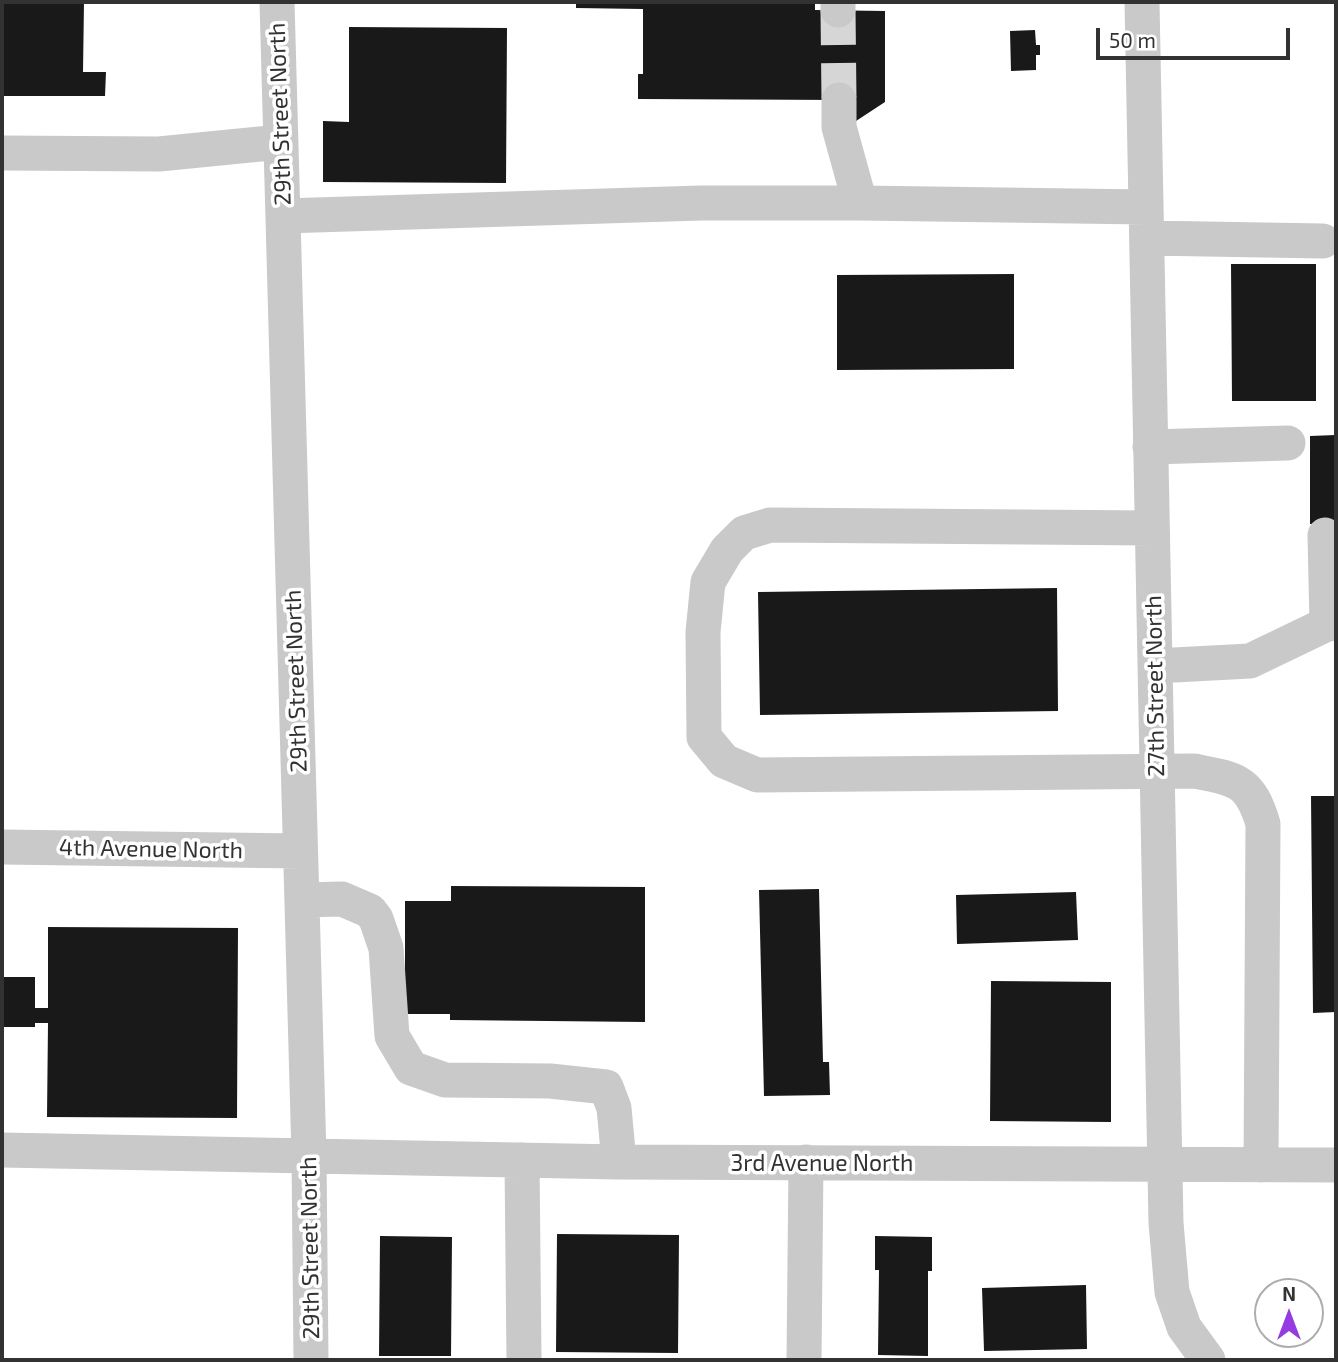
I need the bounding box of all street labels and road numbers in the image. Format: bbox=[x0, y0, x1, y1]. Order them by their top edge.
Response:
street label: 29th Street North bbox=[263, 22, 297, 206]
street label: 29th Street North bbox=[279, 589, 313, 773]
street label: 27th Street North bbox=[1140, 595, 1170, 777]
street label: 4th Avenue North bbox=[59, 834, 243, 864]
street label: 3rd Avenue North bbox=[731, 1149, 913, 1177]
street label: 29th Street North bbox=[295, 1156, 325, 1340]

